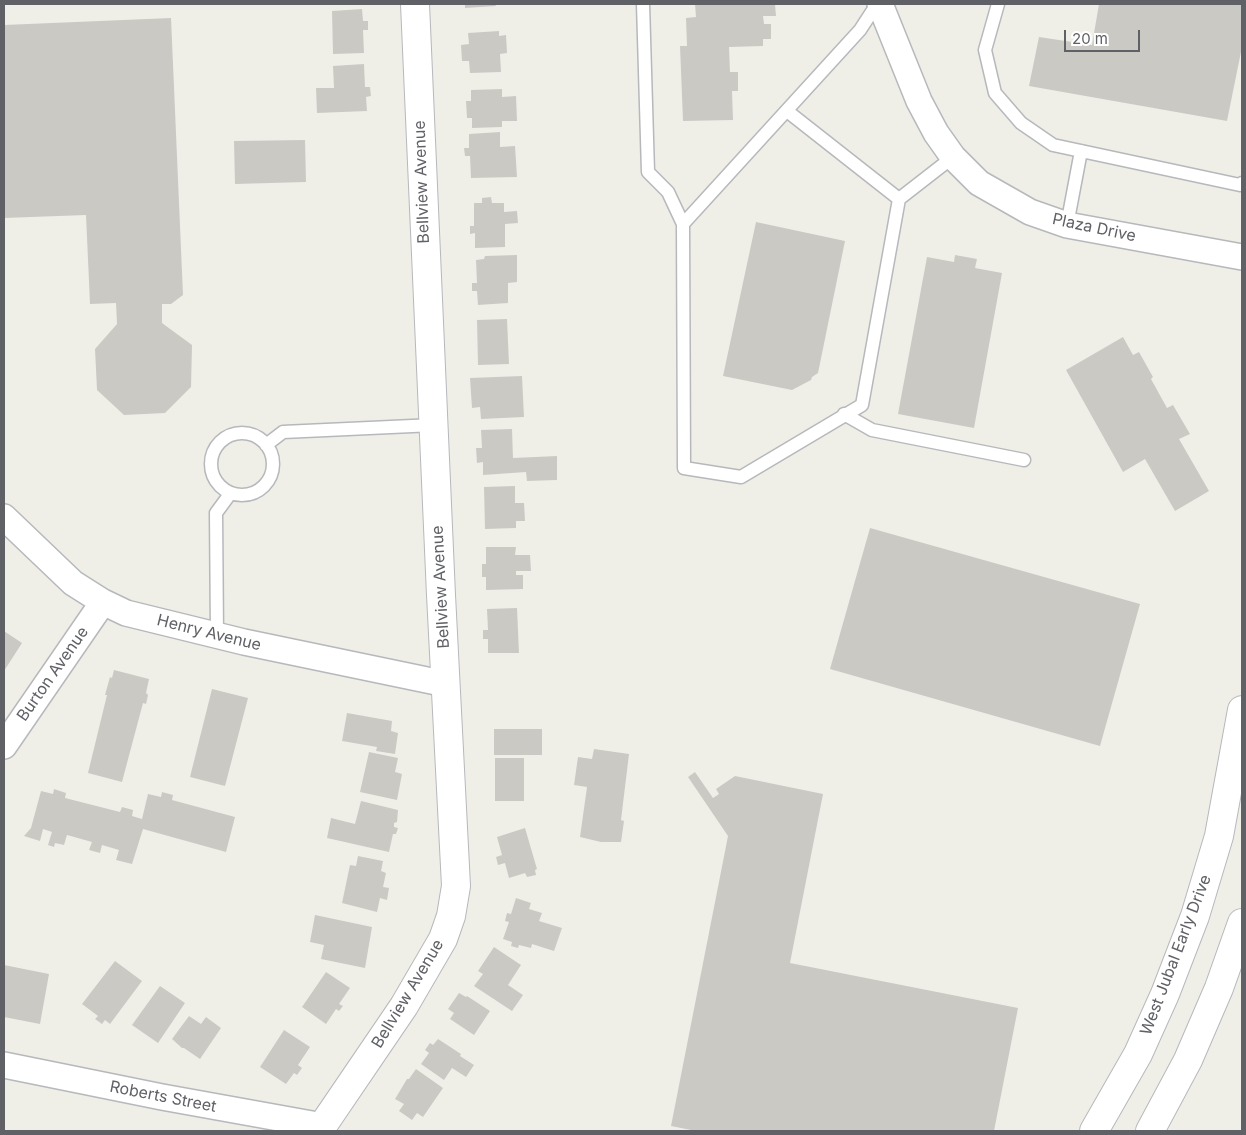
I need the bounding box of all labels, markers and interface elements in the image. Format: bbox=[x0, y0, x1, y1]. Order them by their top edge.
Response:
scale bar bbox=[1066, 20, 1142, 52]
text: 20 m bbox=[1072, 29, 1108, 48]
street label: Bellview Avenue bbox=[410, 120, 434, 244]
street label: Plaza Drive bbox=[1050, 210, 1138, 246]
street label: Bellview Avenue bbox=[428, 525, 454, 649]
street label: Henry Avenue bbox=[155, 611, 263, 655]
street label: Burton Avenue bbox=[13, 623, 93, 725]
street label: West Jubal Early Drive bbox=[1137, 872, 1215, 1038]
street label: Bellview Avenue bbox=[368, 936, 448, 1052]
street label: Roberts Street bbox=[108, 1077, 218, 1117]

